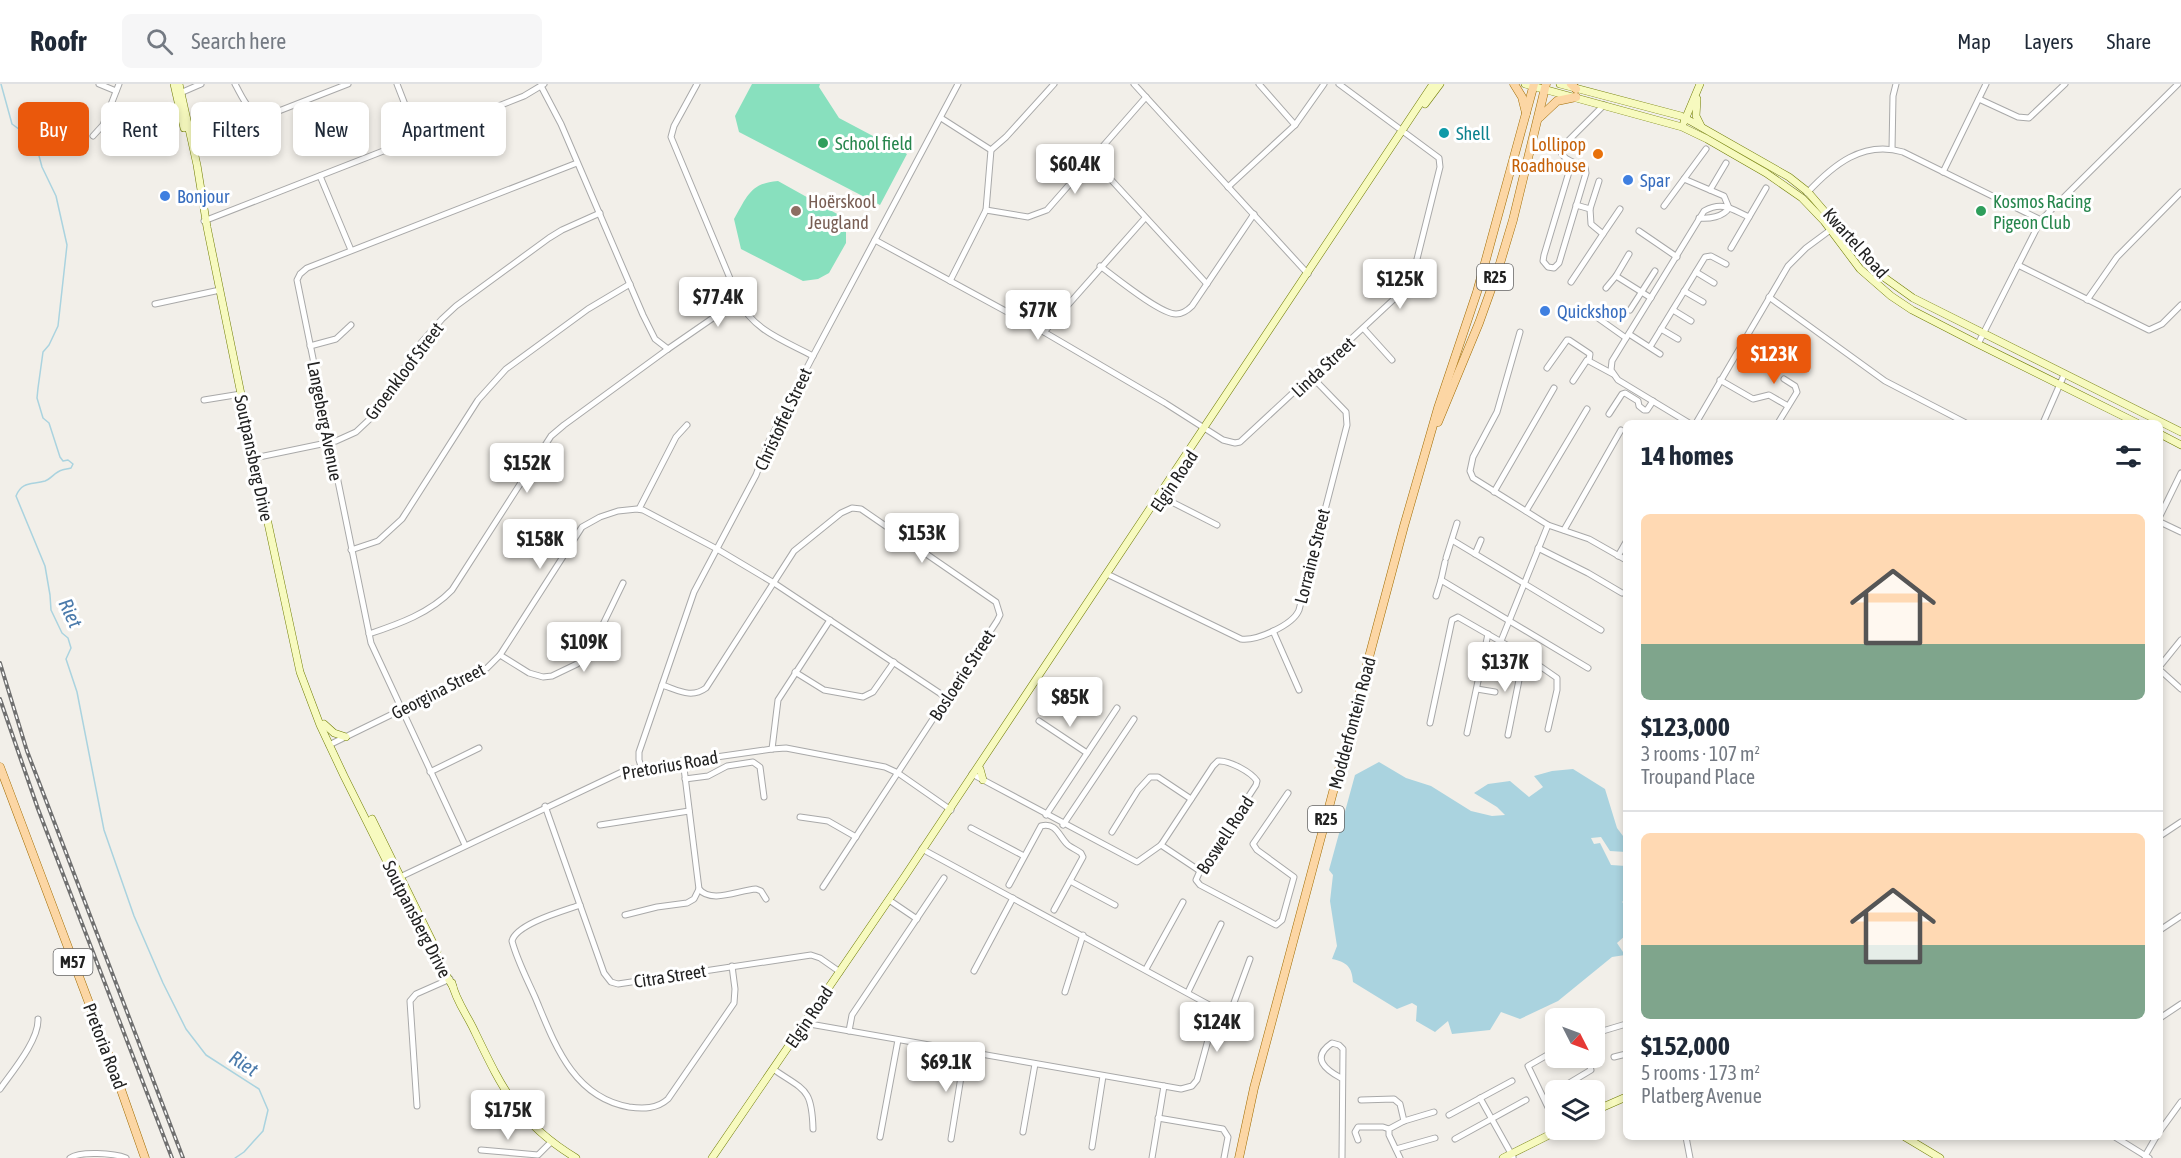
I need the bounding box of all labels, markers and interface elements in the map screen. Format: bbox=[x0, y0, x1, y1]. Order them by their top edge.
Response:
search box bbox=[122, 14, 542, 68]
text: Roofr bbox=[30, 25, 86, 57]
icon: search bbox=[143, 25, 176, 58]
text: Search here bbox=[191, 28, 286, 54]
text: Map bbox=[1957, 29, 1991, 53]
text: Layers bbox=[2024, 29, 2074, 53]
text: Share bbox=[2107, 29, 2151, 53]
chip: Buy bbox=[18, 102, 89, 156]
chip: Rent bbox=[101, 102, 179, 156]
chip: Filters bbox=[191, 102, 281, 156]
chip: New bbox=[293, 102, 369, 156]
chip: Apartment bbox=[381, 102, 506, 156]
place label: Shell bbox=[1456, 123, 1490, 144]
marker: Shell bbox=[1437, 126, 1451, 140]
place label: School field bbox=[835, 133, 913, 154]
place label: Lollipop Roadhouse bbox=[1511, 134, 1586, 176]
marker: School field bbox=[816, 136, 830, 150]
pin: $60.4K bbox=[1026, 144, 1124, 195]
marker: Lollipop Roadhouse bbox=[1591, 147, 1605, 161]
text: $60.4K bbox=[1050, 152, 1100, 175]
place label: Spar bbox=[1640, 170, 1670, 191]
marker: Spar bbox=[1621, 173, 1635, 187]
place label: Bonjour bbox=[177, 186, 230, 207]
marker: Bonjour bbox=[158, 189, 172, 203]
place label: Hoërskool Jeugland bbox=[808, 191, 876, 233]
place label: Kosmos Racing Pigeon Club bbox=[1993, 191, 2091, 233]
marker: Hoërskool Jeugland bbox=[789, 204, 803, 218]
street label: Kwartel Road bbox=[1819, 204, 1893, 282]
marker: Kosmos Racing Pigeon Club bbox=[1974, 204, 1988, 218]
pin: $125K bbox=[1358, 259, 1442, 310]
road number: R25 bbox=[1477, 264, 1513, 290]
text: $125K bbox=[1377, 267, 1423, 290]
pin: $77.4K bbox=[669, 277, 767, 328]
text: $77.4K bbox=[693, 285, 743, 308]
pin: $77K bbox=[1002, 290, 1074, 341]
text: $77K bbox=[1020, 298, 1057, 321]
place label: Quickshop bbox=[1557, 301, 1627, 322]
marker: Quickshop bbox=[1538, 304, 1552, 318]
street label: Groenkloof Street bbox=[361, 318, 447, 424]
street label: Linda Street bbox=[1287, 332, 1359, 402]
pin: $123K bbox=[1732, 334, 1816, 385]
text: $123K bbox=[1751, 342, 1797, 365]
street label: Langeberg Avenue bbox=[303, 360, 347, 482]
street label: Christoffel Street bbox=[750, 364, 816, 474]
street label: Soutpansberg Drive bbox=[230, 393, 278, 523]
icon: filters bbox=[2112, 440, 2145, 473]
text: 14 homes bbox=[1641, 441, 1734, 471]
pin: $152K bbox=[485, 443, 569, 494]
street label: Elgin Road bbox=[1146, 446, 1202, 516]
text: $152K bbox=[504, 451, 550, 474]
street label: Lorraine Street bbox=[1290, 506, 1334, 606]
pin: $153K bbox=[880, 513, 964, 564]
pin: $158K bbox=[498, 519, 582, 570]
text: $153K bbox=[899, 521, 945, 544]
text: $158K bbox=[517, 527, 563, 550]
icon: home bbox=[1839, 553, 1947, 661]
water label: Riet bbox=[54, 595, 88, 631]
pin: $109K bbox=[542, 622, 626, 673]
street label: Bosloerie Street bbox=[925, 626, 999, 724]
text: $109K bbox=[561, 630, 607, 653]
pin: $137K bbox=[1463, 642, 1547, 693]
text: $137K bbox=[1482, 650, 1528, 673]
street label: Modderfontein Road bbox=[1324, 655, 1380, 791]
street label: Georgina Street bbox=[388, 659, 488, 723]
pin: $85K bbox=[1034, 677, 1106, 728]
text: $85K bbox=[1052, 685, 1089, 708]
text: $123,000 bbox=[1641, 712, 1730, 742]
text: 3 rooms · 107 m² bbox=[1641, 742, 1760, 765]
street label: Pretorius Road bbox=[620, 746, 720, 784]
text: Troupand Place bbox=[1641, 765, 1755, 788]
street label: Boswell Road bbox=[1192, 792, 1258, 878]
road number: R25 bbox=[1308, 806, 1344, 832]
street label: Soutpansberg Drive bbox=[378, 857, 456, 981]
icon: home bbox=[1839, 872, 1947, 980]
road number: M57 bbox=[54, 949, 92, 975]
street label: Citra Street bbox=[632, 960, 708, 992]
street label: Elgin Road bbox=[781, 982, 837, 1052]
street label: Pretoria Road bbox=[79, 1000, 131, 1092]
pin: $124K bbox=[1175, 1002, 1259, 1053]
north arrow bbox=[1545, 1008, 1605, 1068]
map controls bbox=[1545, 1008, 1605, 1140]
text: $124K bbox=[1194, 1010, 1240, 1033]
text: $152,000 bbox=[1641, 1031, 1730, 1061]
pin: $69.1K bbox=[897, 1042, 995, 1093]
water label: Riet bbox=[225, 1045, 263, 1081]
text: $69.1K bbox=[921, 1050, 971, 1073]
text: 5 rooms · 173 m² bbox=[1641, 1061, 1760, 1084]
button: layers bbox=[1545, 1080, 1605, 1140]
text: Platberg Avenue bbox=[1641, 1084, 1762, 1107]
pin: $175K bbox=[466, 1090, 550, 1141]
text: $175K bbox=[485, 1098, 531, 1121]

